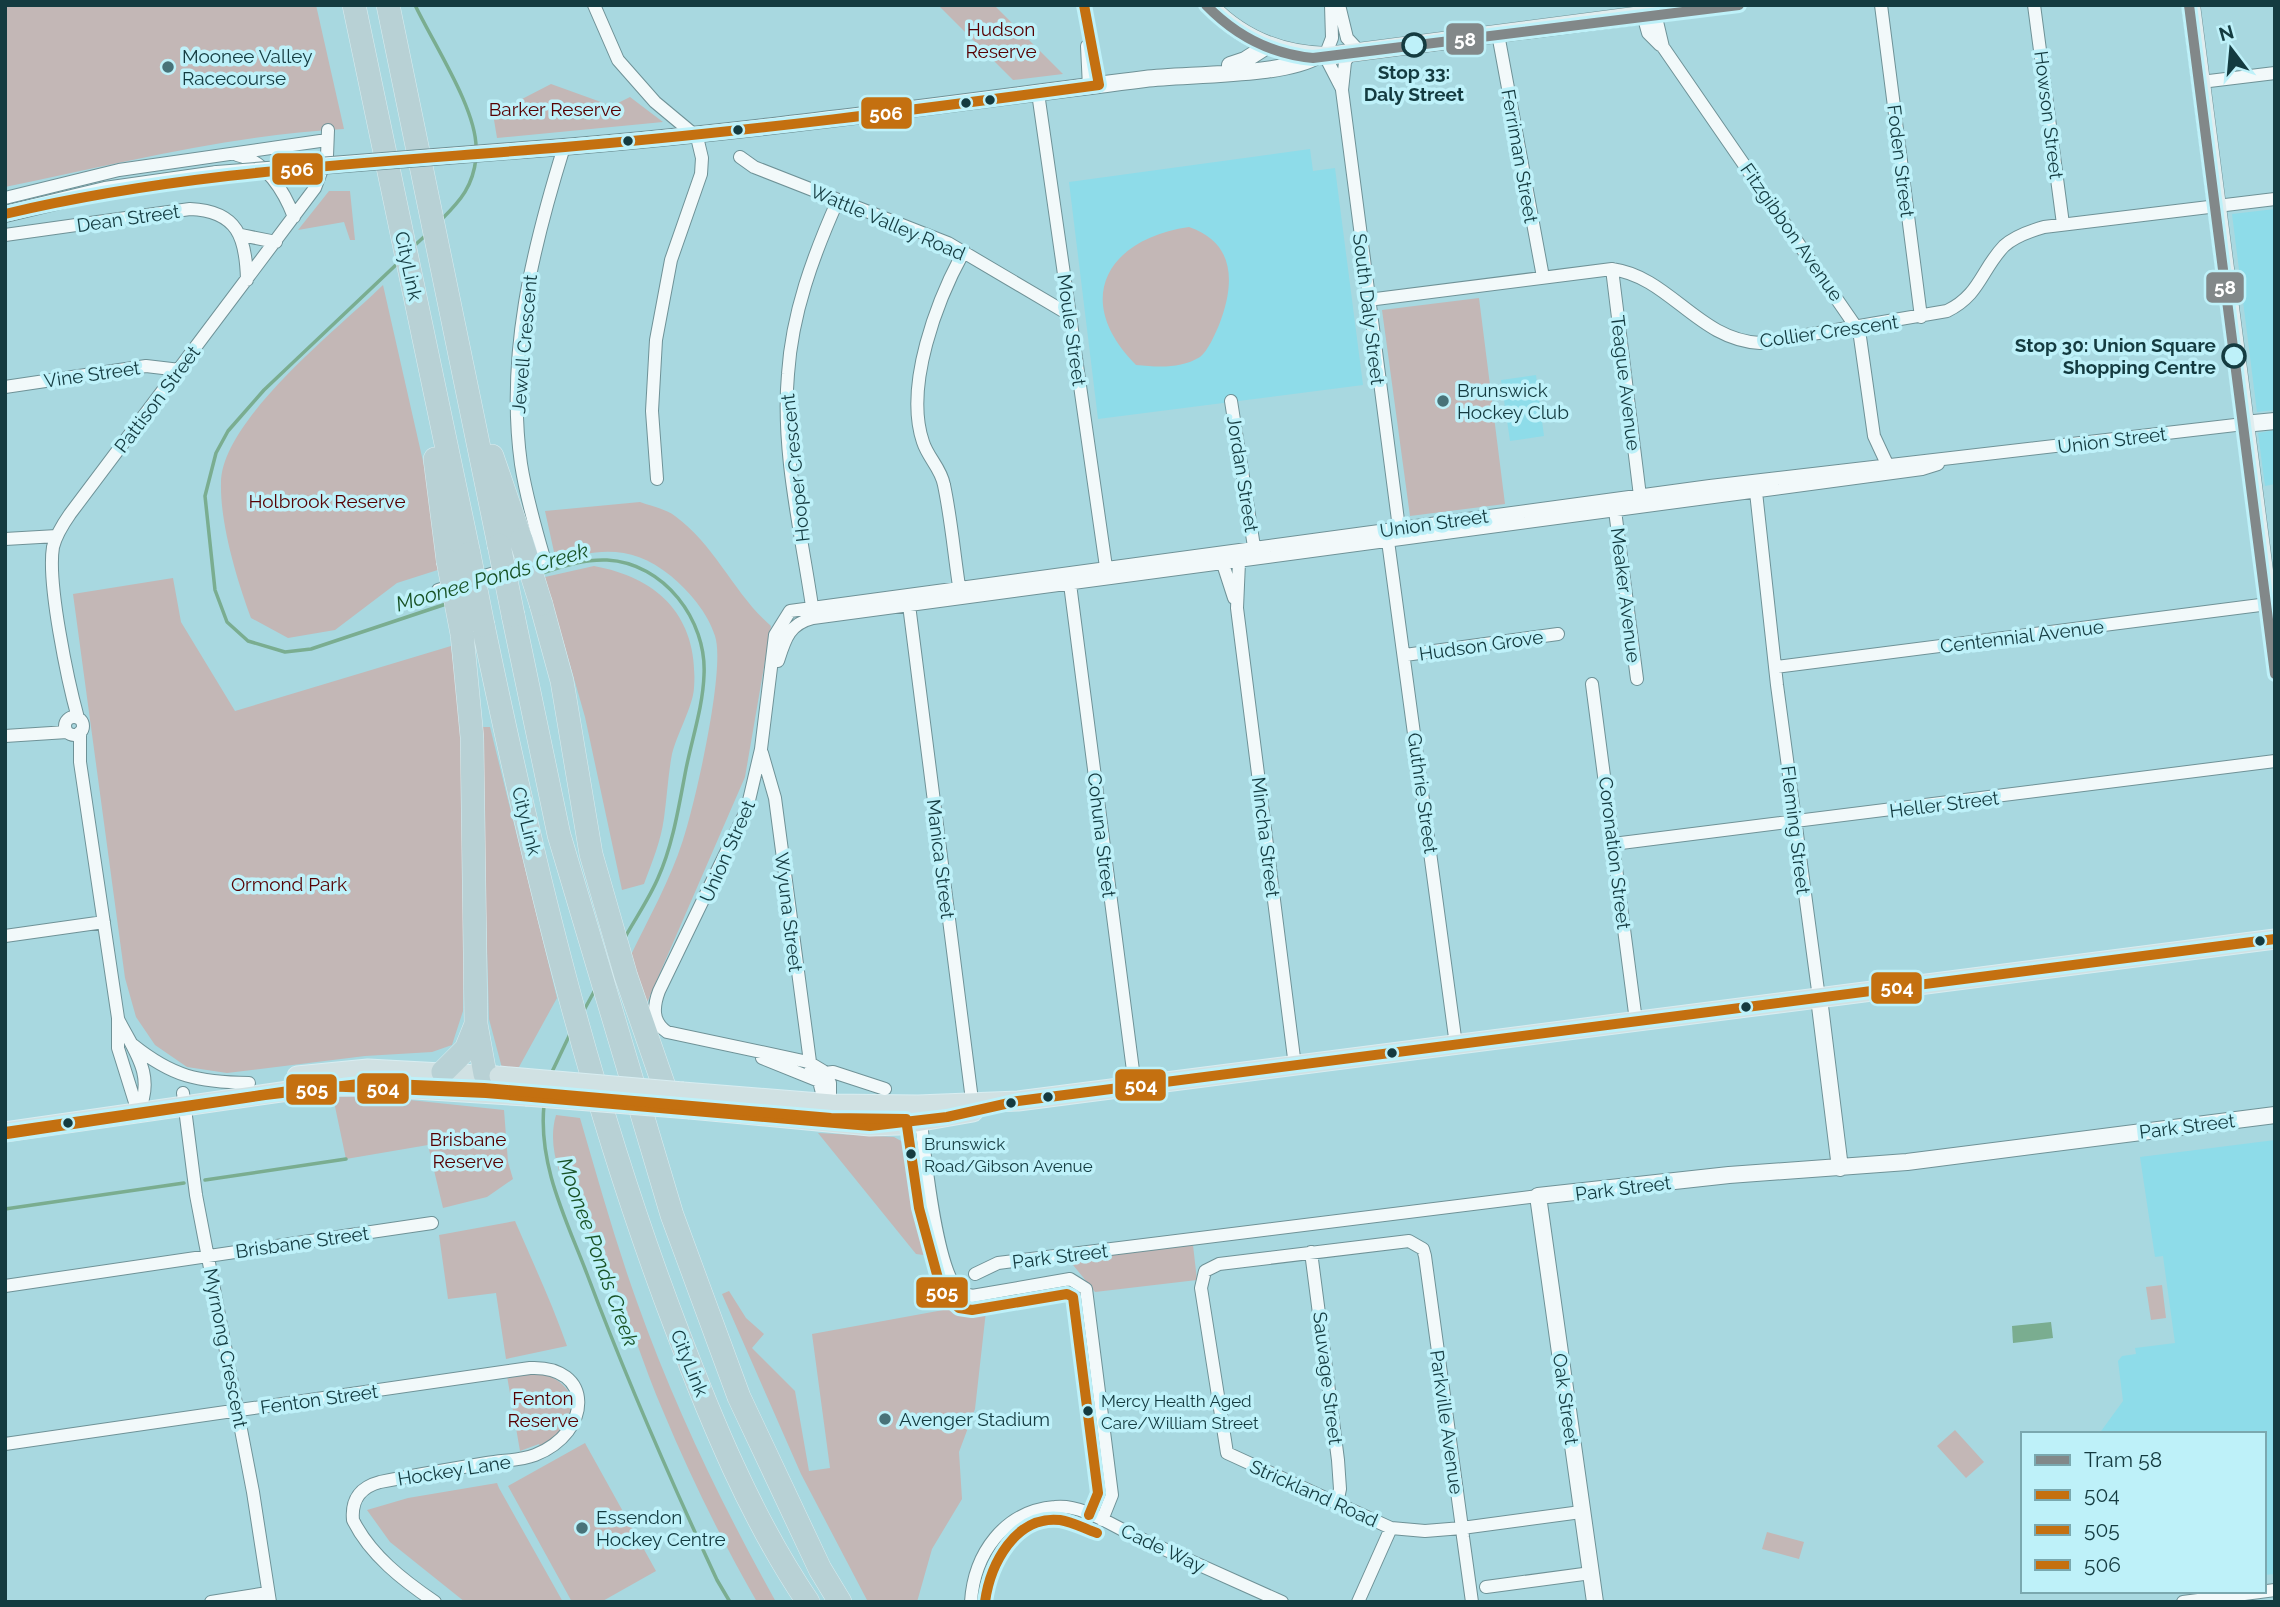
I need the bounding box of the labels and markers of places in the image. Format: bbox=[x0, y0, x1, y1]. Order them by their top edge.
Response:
marker: Stop 33: Daly Street bbox=[1402, 33, 1426, 57]
place label: Moonee Valley Racecourse bbox=[182, 45, 312, 89]
marker: Moonee Valley Racecourse bbox=[160, 59, 176, 75]
place label: Stop 33: Daly Street bbox=[1364, 61, 1465, 105]
unlabelled marker bbox=[983, 93, 997, 107]
unlabelled marker bbox=[959, 96, 973, 110]
unlabelled marker bbox=[731, 123, 745, 137]
unlabelled marker bbox=[621, 134, 635, 148]
place label: Stop 30: Union Square Shopping Centre bbox=[2015, 334, 2216, 378]
marker: Stop 30: Union Square Shopping Centre bbox=[2222, 344, 2246, 368]
place label: Brunswick Hockey Club bbox=[1457, 379, 1569, 423]
marker: Brunswick Hockey Club bbox=[1435, 393, 1451, 409]
unlabelled marker bbox=[2253, 934, 2267, 948]
unlabelled marker bbox=[1739, 1000, 1753, 1014]
unlabelled marker bbox=[1385, 1046, 1399, 1060]
unlabelled marker bbox=[1041, 1090, 1055, 1104]
unlabelled marker bbox=[1004, 1096, 1018, 1110]
unlabelled marker bbox=[61, 1116, 75, 1130]
place label: Brunswick Road/Gibson Avenue bbox=[924, 1134, 1093, 1176]
marker: Brunswick Road/Gibson Avenue bbox=[904, 1147, 918, 1161]
place label: Mercy Health Aged Care/William Street bbox=[1101, 1391, 1259, 1433]
marker: Mercy Health Aged Care/William Street bbox=[1081, 1404, 1095, 1418]
place label: Avenger Stadium bbox=[899, 1408, 1050, 1430]
marker: Avenger Stadium bbox=[877, 1411, 893, 1427]
place label: Essendon Hockey Centre bbox=[596, 1506, 726, 1550]
marker: Essendon Hockey Centre bbox=[574, 1520, 590, 1536]

